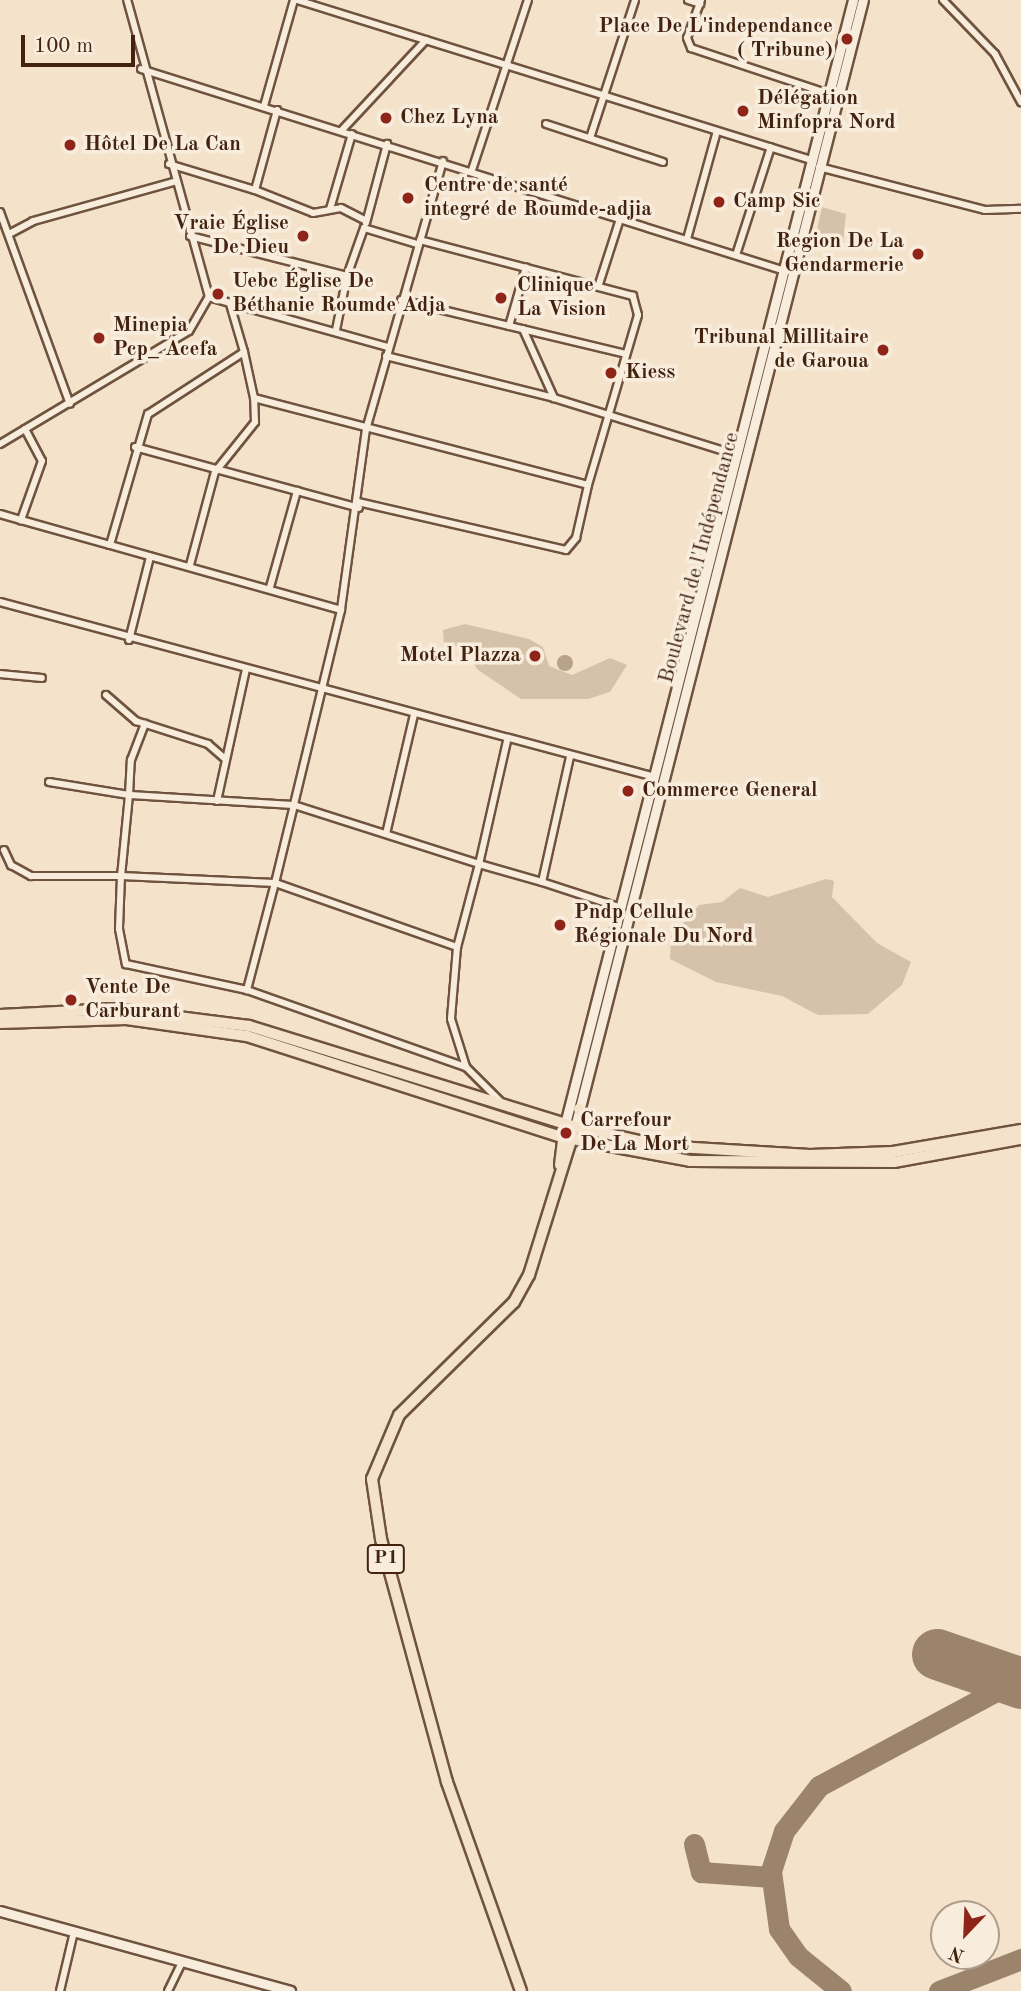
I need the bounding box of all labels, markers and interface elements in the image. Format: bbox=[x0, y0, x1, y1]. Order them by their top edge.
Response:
place label: Place De L'independance ( Tribune) bbox=[599, 14, 833, 64]
scale bar bbox=[24, 21, 138, 65]
marker: Place De L'independance ( Tribune) bbox=[839, 31, 855, 47]
text: 100 m bbox=[34, 36, 93, 57]
place label: Délégation Minfopra Nord bbox=[757, 86, 896, 136]
marker: Délégation Minfopra Nord bbox=[735, 103, 751, 119]
place label: Chez Lyna bbox=[400, 105, 498, 131]
marker: Chez Lyna bbox=[378, 110, 394, 126]
place label: Hôtel De La Can bbox=[84, 132, 241, 158]
marker: Hôtel De La Can bbox=[62, 137, 78, 153]
place label: Centre de santé integré de Roumde-adjia bbox=[424, 173, 652, 223]
marker: Centre de santé integré de Roumde-adjia bbox=[398, 188, 418, 208]
place label: Camp Sic bbox=[733, 189, 821, 215]
marker: Camp Sic bbox=[711, 194, 727, 210]
place label: Vraie Église De Dieu bbox=[173, 211, 289, 261]
marker: Vraie Église De Dieu bbox=[295, 228, 311, 244]
place label: Region De La Gendarmerie bbox=[776, 229, 904, 279]
marker: Region De La Gendarmerie bbox=[910, 246, 926, 262]
place label: Uebc Église De Béthanie Roumde Adja bbox=[232, 269, 446, 319]
place label: Clinique La Vision bbox=[517, 273, 606, 323]
marker: Uebc Église De Béthanie Roumde Adja bbox=[210, 286, 226, 302]
marker: Clinique La Vision bbox=[491, 288, 511, 308]
place label: Minepia Pcp_ Acefa bbox=[113, 313, 218, 363]
place label: Tribunal Millitaire de Garoua bbox=[694, 325, 869, 375]
marker: Minepia Pcp_ Acefa bbox=[91, 330, 107, 346]
marker: Tribunal Millitaire de Garoua bbox=[875, 342, 891, 358]
place label: Kiess bbox=[625, 360, 675, 386]
marker: Kiess bbox=[603, 365, 619, 381]
street label: Boulevard de l'Indépendance bbox=[654, 430, 746, 686]
place label: Motel Plazza bbox=[400, 643, 521, 669]
marker: Motel Plazza bbox=[527, 648, 543, 664]
place label: Commerce General bbox=[642, 778, 818, 804]
marker: Commerce General bbox=[620, 783, 636, 799]
place label: Pndp Cellule Régionale Du Nord bbox=[574, 900, 753, 950]
marker: Pndp Cellule Régionale Du Nord bbox=[552, 917, 568, 933]
place label: Vente De Carburant bbox=[85, 975, 180, 1025]
marker: Vente De Carburant bbox=[63, 992, 79, 1008]
place label: Carrefour De La Mort bbox=[580, 1108, 689, 1158]
marker: Carrefour De La Mort bbox=[558, 1125, 574, 1141]
road number: P1 bbox=[367, 1544, 405, 1574]
north arrow bbox=[930, 1900, 1000, 1970]
text: N bbox=[947, 1941, 968, 1965]

